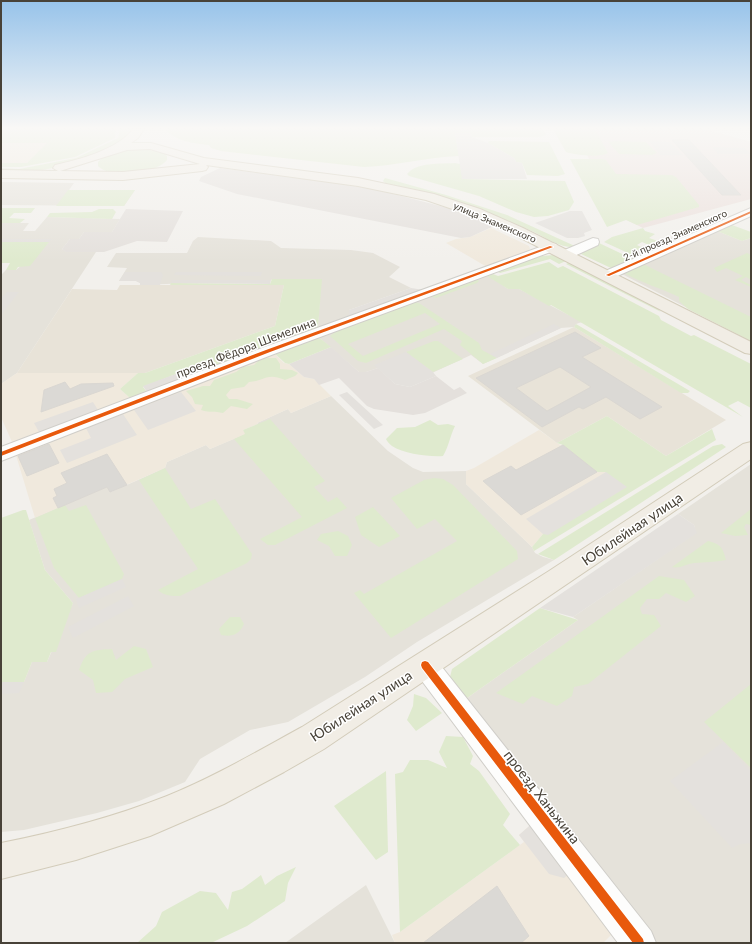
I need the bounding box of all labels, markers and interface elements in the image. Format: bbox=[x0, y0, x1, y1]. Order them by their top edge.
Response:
street label: улица Знаменского bbox=[452, 199, 539, 245]
street label: 2-й проезд Знаменского bbox=[621, 207, 729, 263]
street label: проезд Фёдора Шемелина bbox=[174, 314, 318, 381]
street label: Юбилейная улица bbox=[578, 489, 685, 569]
street label: Юбилейная улица bbox=[307, 666, 415, 745]
street label: проезд Ханьжина bbox=[501, 747, 584, 847]

